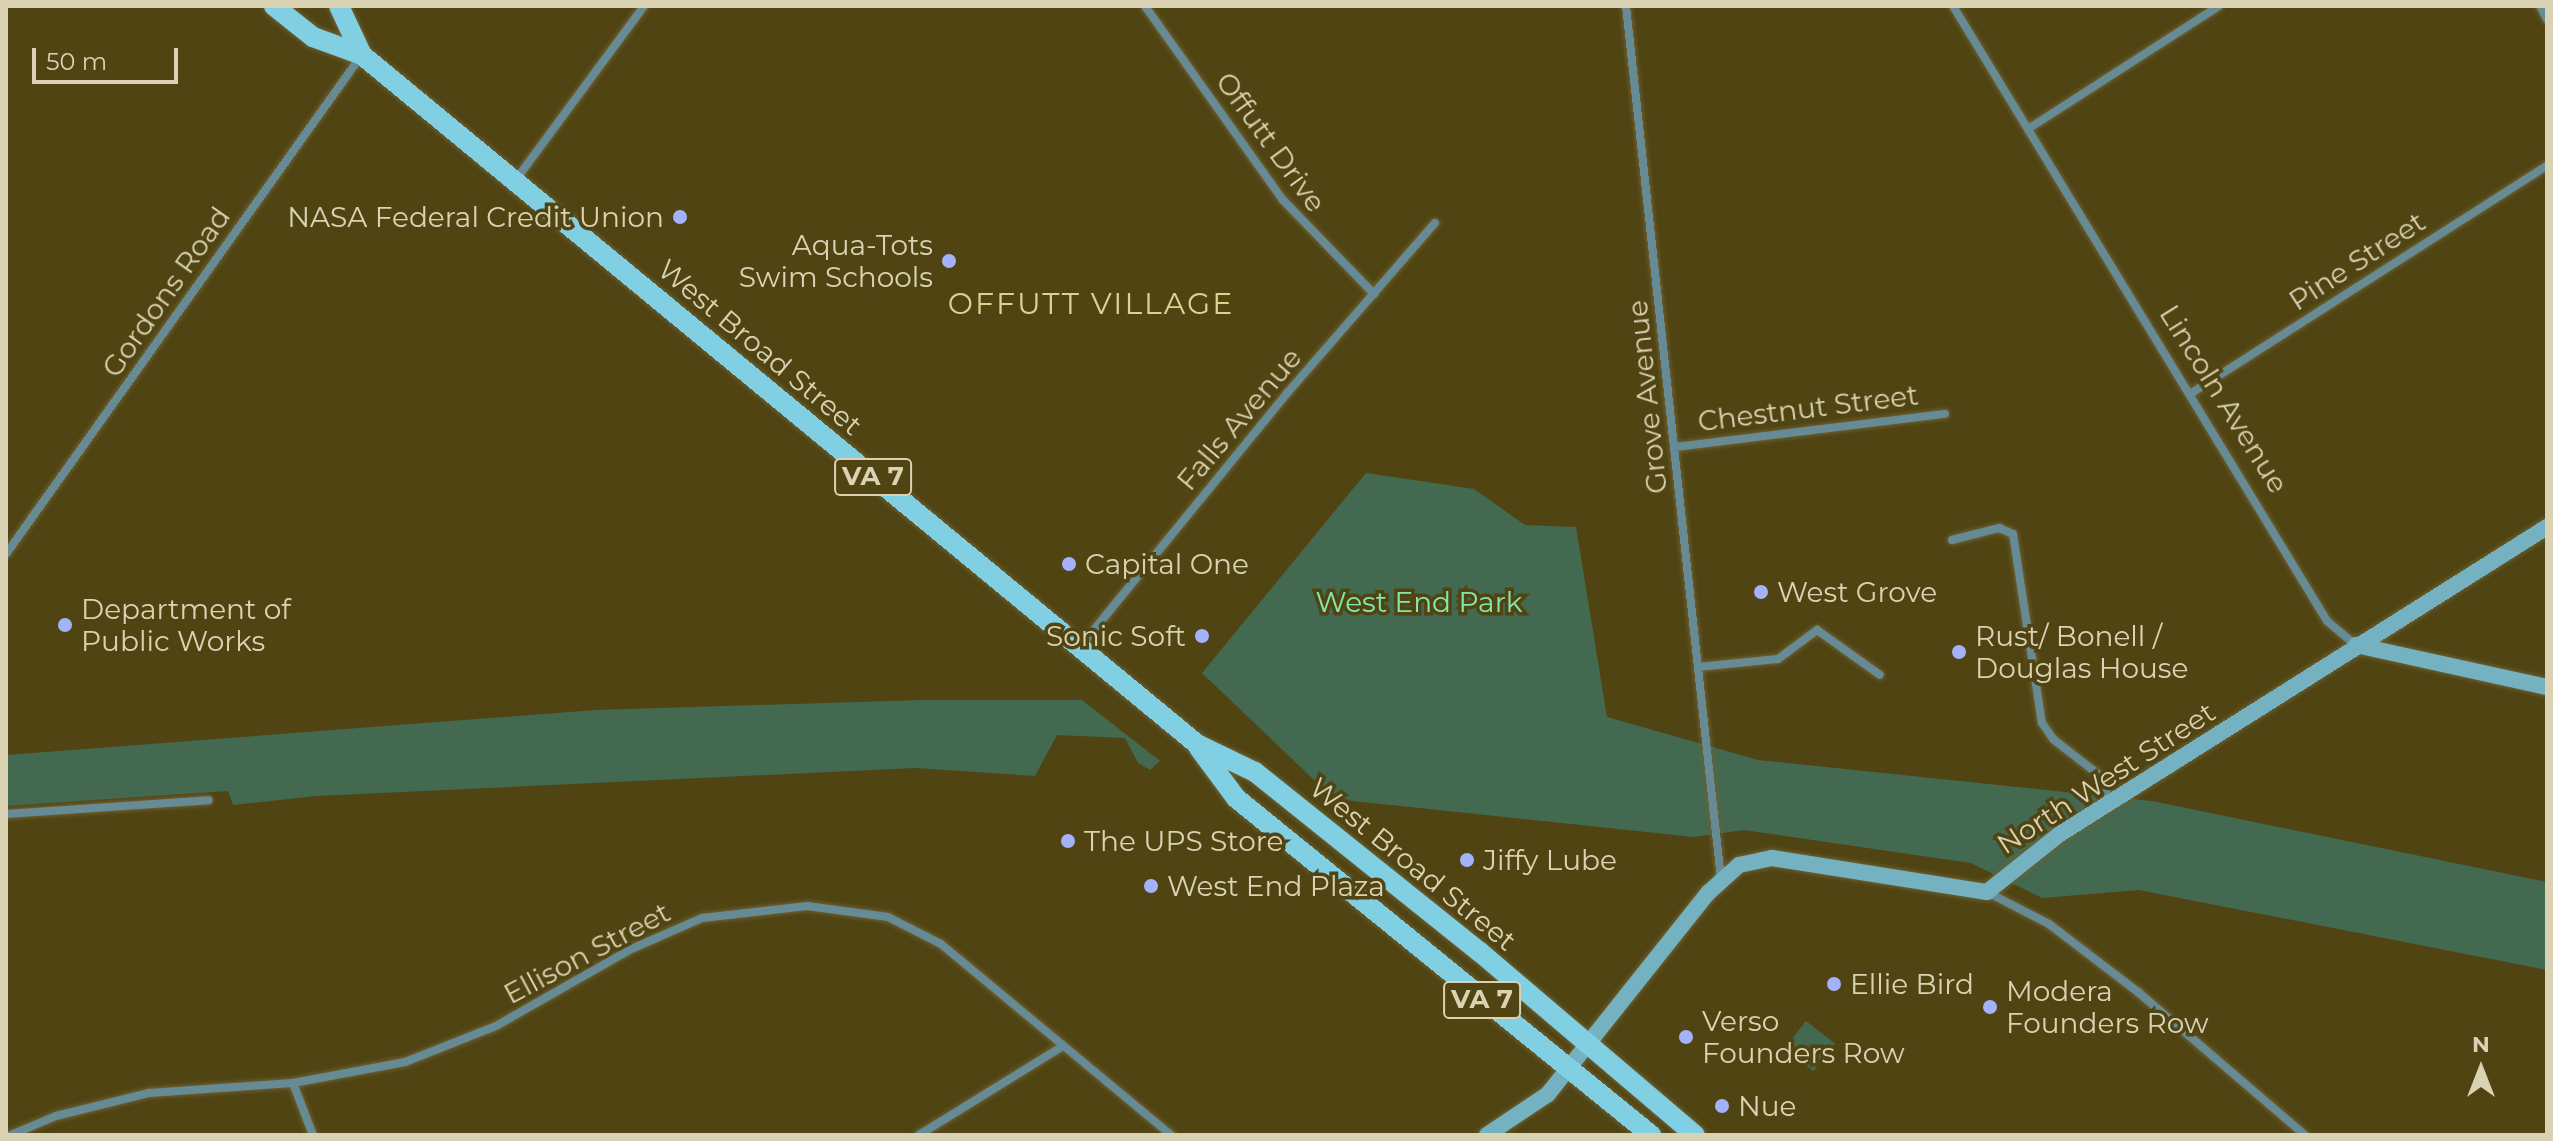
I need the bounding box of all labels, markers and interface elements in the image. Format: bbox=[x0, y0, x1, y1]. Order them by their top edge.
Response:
scale bar bbox=[36, 32, 182, 82]
text: 50 m bbox=[46, 47, 107, 76]
street label: Offutt Drive bbox=[1209, 66, 1333, 218]
place label: NASA Federal Credit Union bbox=[287, 200, 664, 234]
street label: Gordons Road bbox=[95, 201, 237, 383]
street label: Pine Street bbox=[2283, 205, 2431, 317]
marker: NASA Federal Credit Union bbox=[671, 208, 689, 226]
place label: Aqua-Tots Swim Schools bbox=[739, 228, 933, 294]
street label: West Broad Street bbox=[651, 252, 869, 442]
marker: Aqua-Tots Swim Schools bbox=[940, 252, 958, 270]
district label: OFFUTT VILLAGE bbox=[948, 286, 1234, 322]
street label: Grove Avenue bbox=[1620, 299, 1674, 495]
street label: Lincoln Avenue bbox=[2153, 299, 2295, 499]
street label: Falls Avenue bbox=[1170, 341, 1308, 497]
street label: Chestnut Street bbox=[1696, 378, 1920, 438]
road number: VA 7 bbox=[833, 455, 913, 499]
place label: Capital One bbox=[1085, 547, 1249, 581]
marker: Capital One bbox=[1060, 555, 1078, 573]
place label: West Grove bbox=[1777, 575, 1937, 609]
marker: West Grove bbox=[1752, 583, 1770, 601]
park label: West End Park bbox=[1316, 585, 1522, 619]
place label: Department of Public Works bbox=[81, 592, 291, 658]
marker: Department of Public Works bbox=[56, 616, 74, 634]
place label: Sonic Soft bbox=[1046, 619, 1186, 653]
place label: Rust/ Bonell / Douglas House bbox=[1975, 619, 2188, 685]
marker: Sonic Soft bbox=[1193, 627, 1211, 645]
marker: Rust/ Bonell / Douglas House bbox=[1950, 643, 1968, 661]
street label: North West Street bbox=[1991, 695, 2221, 861]
street label: West Broad Street bbox=[1303, 770, 1523, 958]
place label: The UPS Store bbox=[1084, 824, 1283, 858]
marker: The UPS Store bbox=[1059, 832, 1077, 850]
place label: Jiffy Lube bbox=[1483, 843, 1617, 877]
marker: Jiffy Lube bbox=[1458, 851, 1476, 869]
place label: West End Plaza bbox=[1167, 869, 1385, 903]
marker: West End Plaza bbox=[1142, 877, 1160, 895]
street label: Ellison Street bbox=[498, 895, 676, 1011]
place label: Ellie Bird bbox=[1850, 967, 1974, 1001]
place label: Modera Founders Row bbox=[2006, 974, 2209, 1040]
marker: Ellie Bird bbox=[1825, 975, 1843, 993]
road number: VA 7 bbox=[1442, 978, 1522, 1022]
marker: Modera Founders Row bbox=[1981, 998, 1999, 1016]
place label: Verso Founders Row bbox=[1702, 1004, 1905, 1070]
marker: Verso Founders Row bbox=[1677, 1028, 1695, 1046]
north arrow bbox=[2441, 1029, 2521, 1109]
text: N bbox=[2472, 1031, 2490, 1058]
place label: Nue bbox=[1738, 1089, 1796, 1123]
marker: Nue bbox=[1713, 1097, 1731, 1115]

